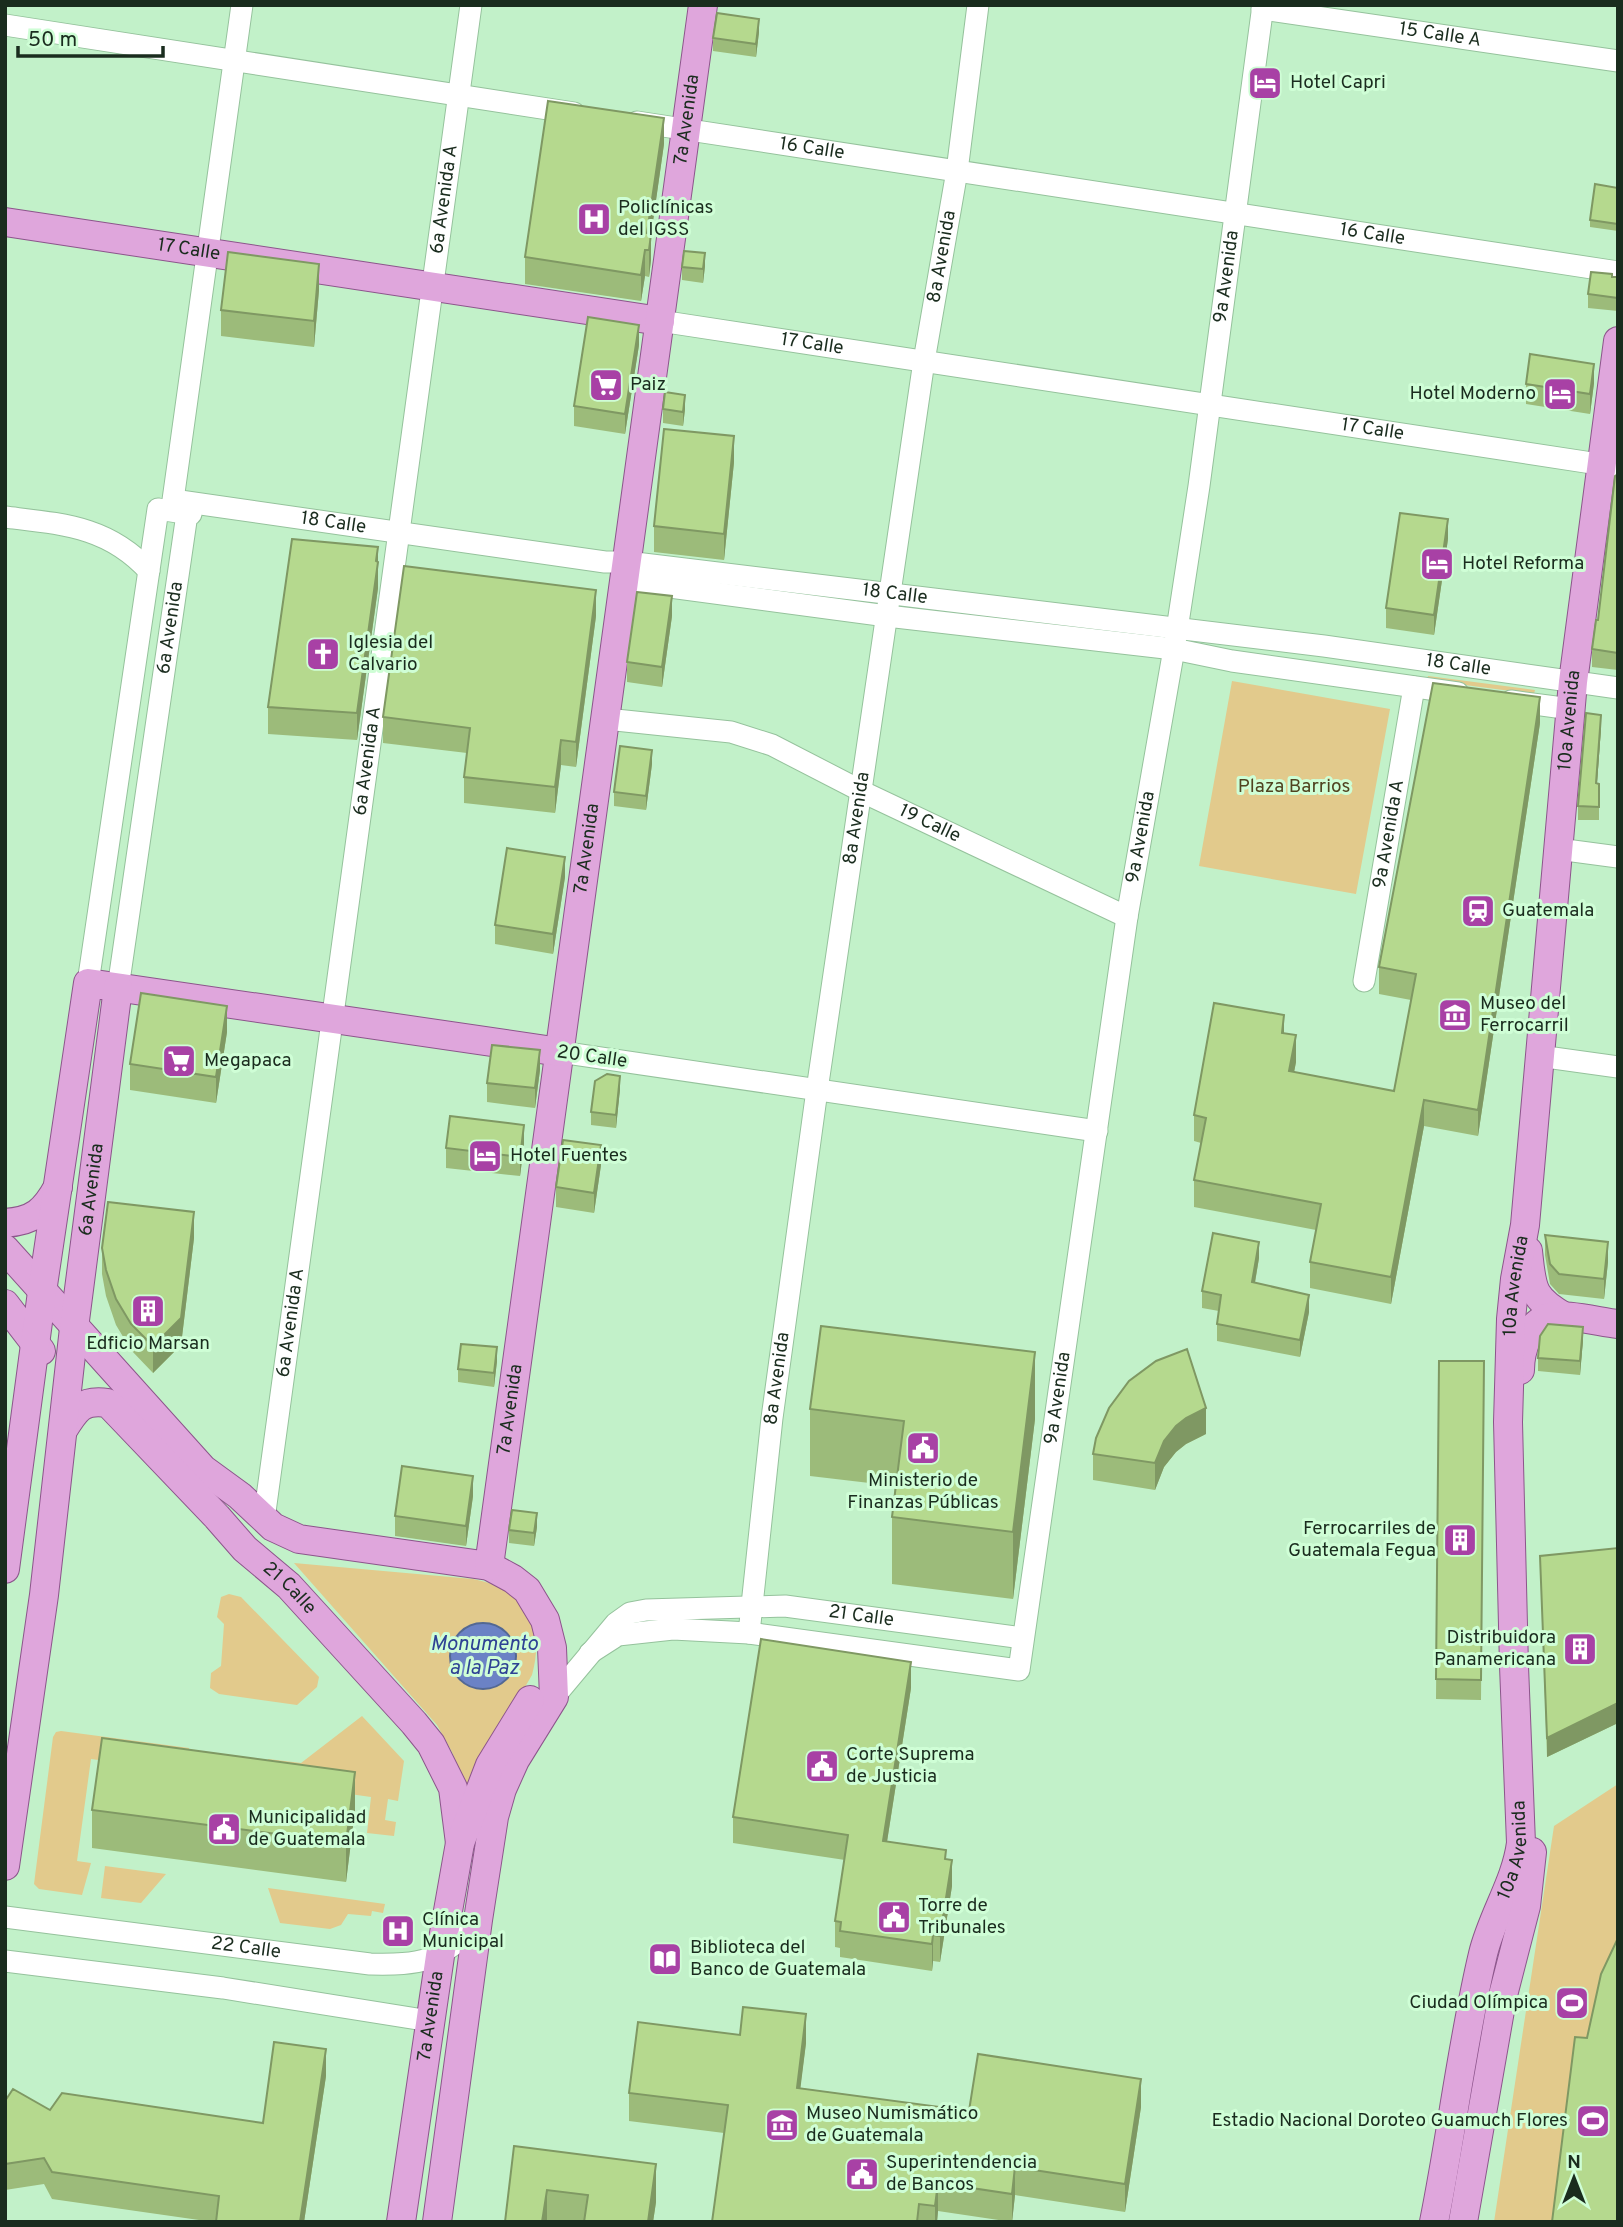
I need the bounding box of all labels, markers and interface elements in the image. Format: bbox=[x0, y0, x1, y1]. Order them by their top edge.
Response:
scale bar bbox=[18, 14, 163, 58]
street label: 15 Calle A bbox=[1398, 17, 1483, 53]
text: 50 m bbox=[28, 27, 77, 54]
hotel icon: Hotel Capri bbox=[1246, 64, 1284, 102]
place label: Hotel Capri bbox=[1290, 71, 1386, 95]
street label: 7a Avenida bbox=[669, 73, 705, 166]
street label: 16 Calle bbox=[778, 132, 846, 166]
street label: 6a Avenida A bbox=[425, 143, 464, 255]
place label: Policlínicas del IGSS bbox=[618, 196, 713, 242]
hospital icon: Policlínicas del IGSS bbox=[575, 200, 613, 238]
street label: 8a Avenida bbox=[922, 208, 962, 305]
street label: 16 Calle bbox=[1338, 218, 1407, 251]
street label: 9a Avenida bbox=[1209, 229, 1245, 325]
street label: 17 Calle bbox=[156, 233, 222, 266]
street label: 17 Calle bbox=[779, 328, 845, 361]
supermarket icon: Paiz bbox=[587, 366, 625, 404]
place label: Paiz bbox=[630, 373, 666, 397]
hotel icon: Hotel Moderno bbox=[1541, 375, 1579, 413]
place label: Hotel Moderno bbox=[1409, 382, 1536, 406]
street label: 17 Calle bbox=[1340, 413, 1406, 446]
street label: 18 Calle bbox=[299, 507, 368, 540]
hotel icon: Hotel Reforma bbox=[1418, 545, 1456, 583]
place label: Hotel Reforma bbox=[1462, 552, 1584, 576]
street label: 18 Calle bbox=[861, 578, 929, 610]
street label: 6a Avenida bbox=[152, 580, 189, 676]
place label: Iglesia del Calvario bbox=[348, 631, 433, 677]
church icon: Iglesia del Calvario bbox=[304, 635, 342, 673]
street label: 18 Calle bbox=[1424, 649, 1493, 682]
street label: 10a Avenida bbox=[1553, 668, 1586, 772]
street label: 6a Avenida A bbox=[348, 705, 387, 817]
street label: 8a Avenida bbox=[838, 770, 876, 866]
park label: Plaza Barrios bbox=[1238, 775, 1350, 799]
street label: 9a Avenida A bbox=[1368, 778, 1410, 890]
street label: 9a Avenida bbox=[1121, 789, 1161, 885]
street label: 19 Calle bbox=[895, 799, 964, 849]
street label: 7a Avenida bbox=[569, 802, 605, 896]
station icon: Guatemala bbox=[1459, 892, 1497, 930]
place label: Guatemala bbox=[1502, 899, 1594, 923]
place label: Museo del Ferrocarril bbox=[1480, 992, 1569, 1038]
museum icon: Museo del Ferrocarril bbox=[1436, 996, 1474, 1034]
street label: 20 Calle bbox=[555, 1040, 629, 1074]
supermarket icon: Megapaca bbox=[160, 1042, 198, 1080]
place label: Megapaca bbox=[204, 1049, 292, 1073]
hotel icon: Hotel Fuentes bbox=[466, 1137, 504, 1175]
street label: 6a Avenida bbox=[74, 1142, 110, 1237]
place label: Hotel Fuentes bbox=[510, 1144, 628, 1168]
street label: 10a Avenida bbox=[1499, 1233, 1535, 1336]
street label: 6a Avenida A bbox=[271, 1267, 310, 1379]
building icon: Edficio Marsan bbox=[129, 1292, 167, 1330]
street label: 8a Avenida bbox=[759, 1331, 796, 1426]
place label: Edficio Marsan bbox=[86, 1332, 210, 1356]
street label: 9a Avenida bbox=[1040, 1350, 1077, 1446]
street label: 7a Avenida bbox=[492, 1363, 529, 1456]
public building icon: Ministerio de Finanzas Públicas bbox=[904, 1429, 942, 1467]
place label: Ministerio de Finanzas Públicas bbox=[847, 1469, 999, 1515]
place label: Ferrocarriles de Guatemala Fegua bbox=[1288, 1517, 1436, 1563]
building icon: Ferrocarriles de Guatemala Fegua bbox=[1441, 1521, 1479, 1559]
street label: 21 Calle bbox=[258, 1557, 321, 1620]
street label: 21 Calle bbox=[827, 1600, 895, 1633]
place label: Distribuidora Panamericana bbox=[1434, 1626, 1556, 1672]
building icon: Distribuidora Panamericana bbox=[1561, 1630, 1599, 1668]
water label: Monumento a la Paz bbox=[430, 1631, 539, 1682]
place label: Corte Suprema de Justicia bbox=[846, 1743, 975, 1789]
public building icon: Corte Suprema de Justicia bbox=[803, 1747, 841, 1785]
street label: 10a Avenida bbox=[1492, 1800, 1533, 1904]
place label: Municipalidad de Guatemala bbox=[248, 1806, 366, 1852]
public building icon: Municipalidad de Guatemala bbox=[205, 1810, 243, 1848]
place label: Torre de Tribunales bbox=[918, 1894, 1006, 1940]
public building icon: Torre de Tribunales bbox=[875, 1898, 913, 1936]
place label: Clínica Municipal bbox=[422, 1908, 504, 1954]
hospital icon: Clínica Municipal bbox=[379, 1912, 417, 1950]
street label: 22 Calle bbox=[210, 1932, 282, 1964]
place label: Biblioteca del Banco de Guatemala bbox=[690, 1936, 866, 1982]
library icon: Biblioteca del Banco de Guatemala bbox=[646, 1940, 684, 1978]
street label: 7a Avenida bbox=[413, 1969, 450, 2063]
sports icon: Ciudad Olímpica bbox=[1553, 1984, 1591, 2022]
place label: Ciudad Olímpica bbox=[1409, 1991, 1548, 2015]
place label: Museo Numismático de Guatemala bbox=[806, 2102, 978, 2148]
sports icon: Estadio Nacional Doroteo Guamuch Flores bbox=[1574, 2102, 1612, 2140]
museum icon: Museo Numismático de Guatemala bbox=[763, 2106, 801, 2144]
place label: Estadio Nacional Doroteo Guamuch Flores bbox=[1211, 2109, 1568, 2133]
north arrow bbox=[1539, 2143, 1609, 2213]
place label: Superintendencia de Bancos bbox=[886, 2151, 1037, 2197]
text: N bbox=[1567, 2151, 1581, 2175]
public building icon: Superintendencia de Bancos bbox=[843, 2155, 881, 2193]

